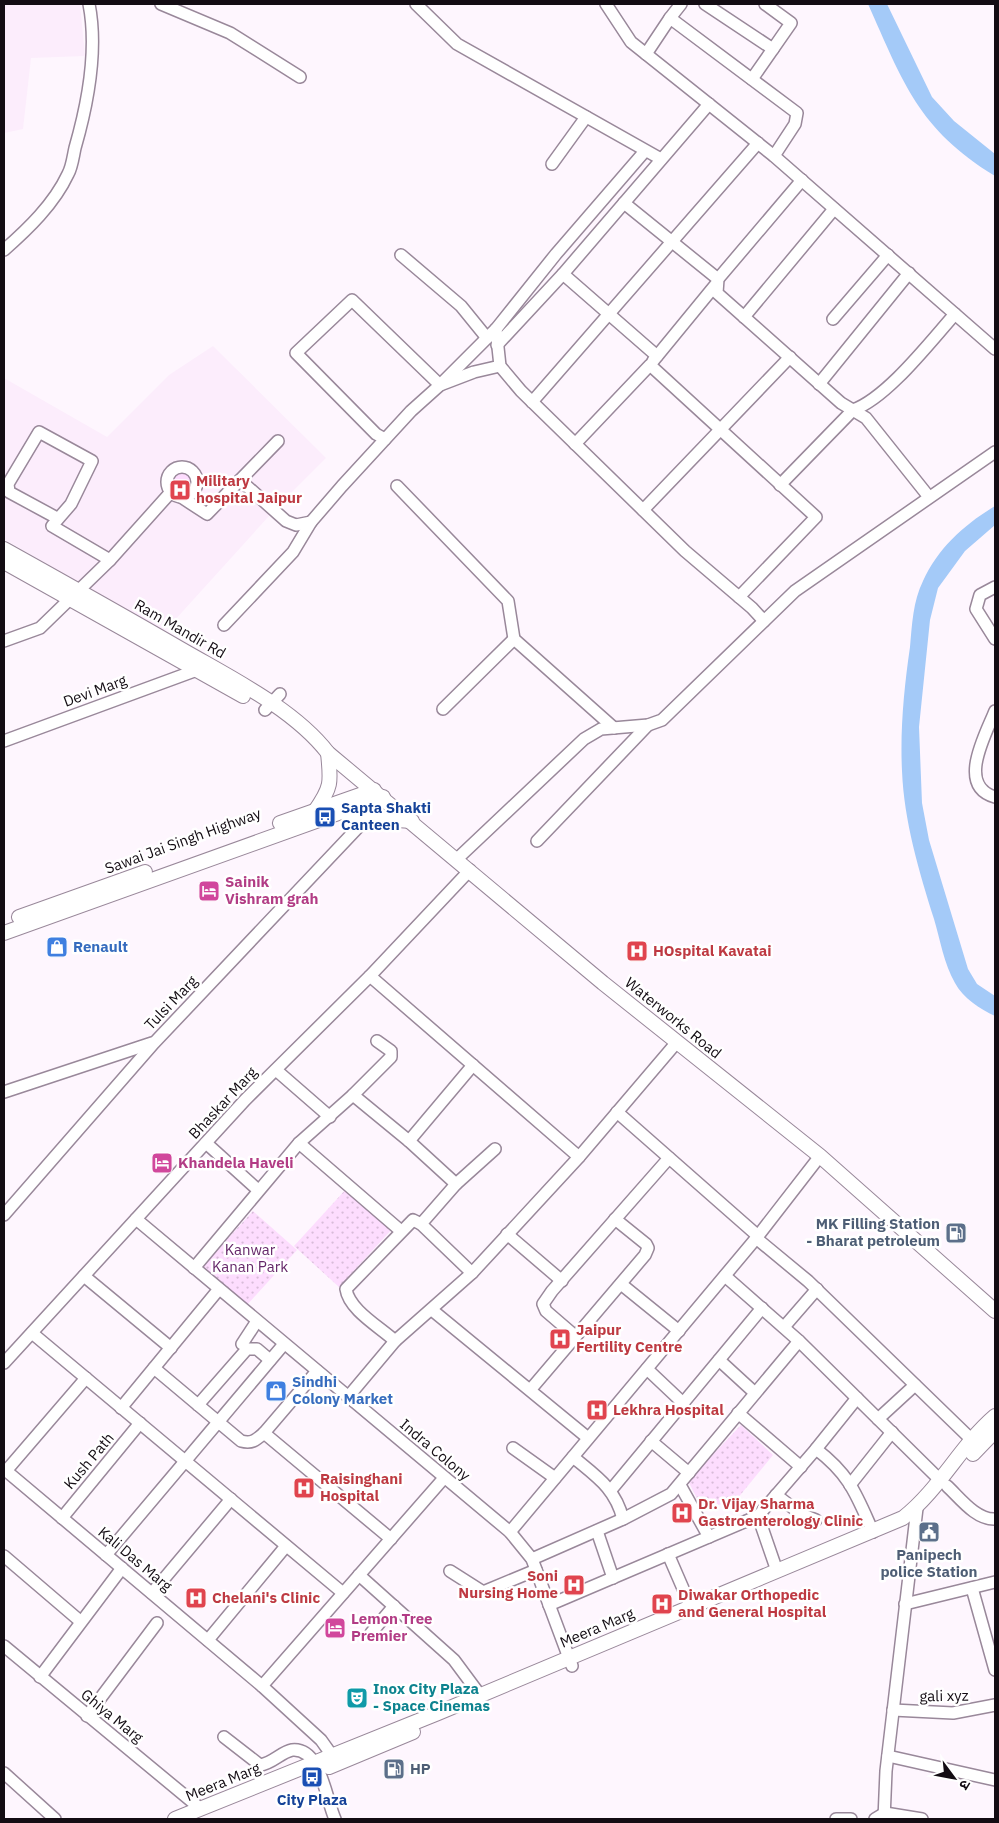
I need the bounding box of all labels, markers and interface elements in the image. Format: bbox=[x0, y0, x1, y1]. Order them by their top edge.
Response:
place label: Military hospital Jaipur bbox=[196, 471, 302, 507]
hospital icon: Military hospital Jaipur bbox=[168, 478, 192, 502]
street label: Ram Mandir Rd bbox=[131, 595, 229, 662]
street label: Devi Marg bbox=[61, 670, 129, 711]
place label: Sapta Shakti Canteen bbox=[341, 798, 431, 834]
street label: Sawai Jai Singh Highway bbox=[102, 803, 264, 878]
bus stop icon: Sapta Shakti Canteen bbox=[313, 805, 337, 829]
place label: Sainik Vishram grah bbox=[225, 872, 318, 908]
hotel icon: Sainik Vishram grah bbox=[197, 879, 221, 903]
shop icon: Renault bbox=[45, 935, 69, 959]
place label: Renault bbox=[73, 937, 128, 956]
hospital icon: HOspital Kavatai bbox=[625, 939, 649, 963]
place label: HOspital Kavatai bbox=[653, 941, 772, 960]
street label: Tulsi Marg bbox=[140, 971, 201, 1034]
street label: Waterworks Road bbox=[621, 973, 725, 1062]
street label: Bhaskar Marg bbox=[184, 1063, 261, 1143]
hotel icon: Khandela Haveli bbox=[150, 1151, 174, 1175]
place label: Khandela Haveli bbox=[178, 1153, 294, 1172]
place label: MK Filling Station - Bharat petroleum bbox=[806, 1214, 940, 1250]
fuel station icon: MK Filling Station - Bharat petroleum bbox=[944, 1221, 968, 1245]
park label: Kanwar Kanan Park bbox=[212, 1240, 288, 1276]
place label: Jaipur Fertility Centre bbox=[576, 1320, 682, 1356]
hospital icon: Jaipur Fertility Centre bbox=[548, 1327, 572, 1351]
place label: Sindhi Colony Market bbox=[292, 1372, 393, 1408]
shop icon: Sindhi Colony Market bbox=[264, 1379, 288, 1403]
hospital icon: Lekhra Hospital bbox=[585, 1398, 609, 1422]
place label: Lekhra Hospital bbox=[613, 1400, 724, 1419]
street label: Indra Colony bbox=[396, 1415, 475, 1485]
street label: Kush Path bbox=[59, 1429, 118, 1493]
place label: Raisinghani Hospital bbox=[320, 1469, 403, 1505]
hospital icon: Raisinghani Hospital bbox=[292, 1476, 316, 1500]
place label: Dr. Vijay Sharma Gastroenterology Clinic bbox=[698, 1494, 864, 1530]
hospital icon: Dr. Vijay Sharma Gastroenterology Clinic bbox=[670, 1501, 694, 1525]
public building icon: Panipech police Station bbox=[917, 1520, 941, 1544]
street label: Kali Das Marg bbox=[94, 1522, 176, 1595]
place label: Panipech police Station bbox=[881, 1545, 977, 1581]
place label: Soni Nursing Home bbox=[458, 1566, 558, 1602]
hospital icon: Soni Nursing Home bbox=[562, 1573, 586, 1597]
place label: Diwakar Orthopedic and General Hospital bbox=[678, 1585, 827, 1621]
hospital icon: Chelani's Clinic bbox=[184, 1586, 208, 1610]
place label: Chelani's Clinic bbox=[212, 1588, 320, 1607]
hospital icon: Diwakar Orthopedic and General Hospital bbox=[650, 1592, 674, 1616]
street label: Meera Marg bbox=[557, 1603, 637, 1652]
place label: Lemon Tree Premier bbox=[351, 1609, 433, 1645]
hotel icon: Lemon Tree Premier bbox=[323, 1616, 347, 1640]
place label: Inox City Plaza - Space Cinemas bbox=[373, 1679, 491, 1715]
street label: Ghiya Marg bbox=[77, 1685, 147, 1747]
theatre icon: Inox City Plaza - Space Cinemas bbox=[345, 1686, 369, 1710]
street label: gali xyz bbox=[919, 1686, 969, 1705]
north arrow bbox=[929, 1753, 979, 1803]
fuel station icon: HP bbox=[382, 1757, 406, 1781]
street label: Meera Marg bbox=[183, 1758, 263, 1805]
place label: HP bbox=[410, 1759, 431, 1778]
bus stop icon: City Plaza bbox=[300, 1765, 324, 1789]
text: उ bbox=[955, 1777, 975, 1794]
place label: City Plaza bbox=[277, 1790, 348, 1809]

